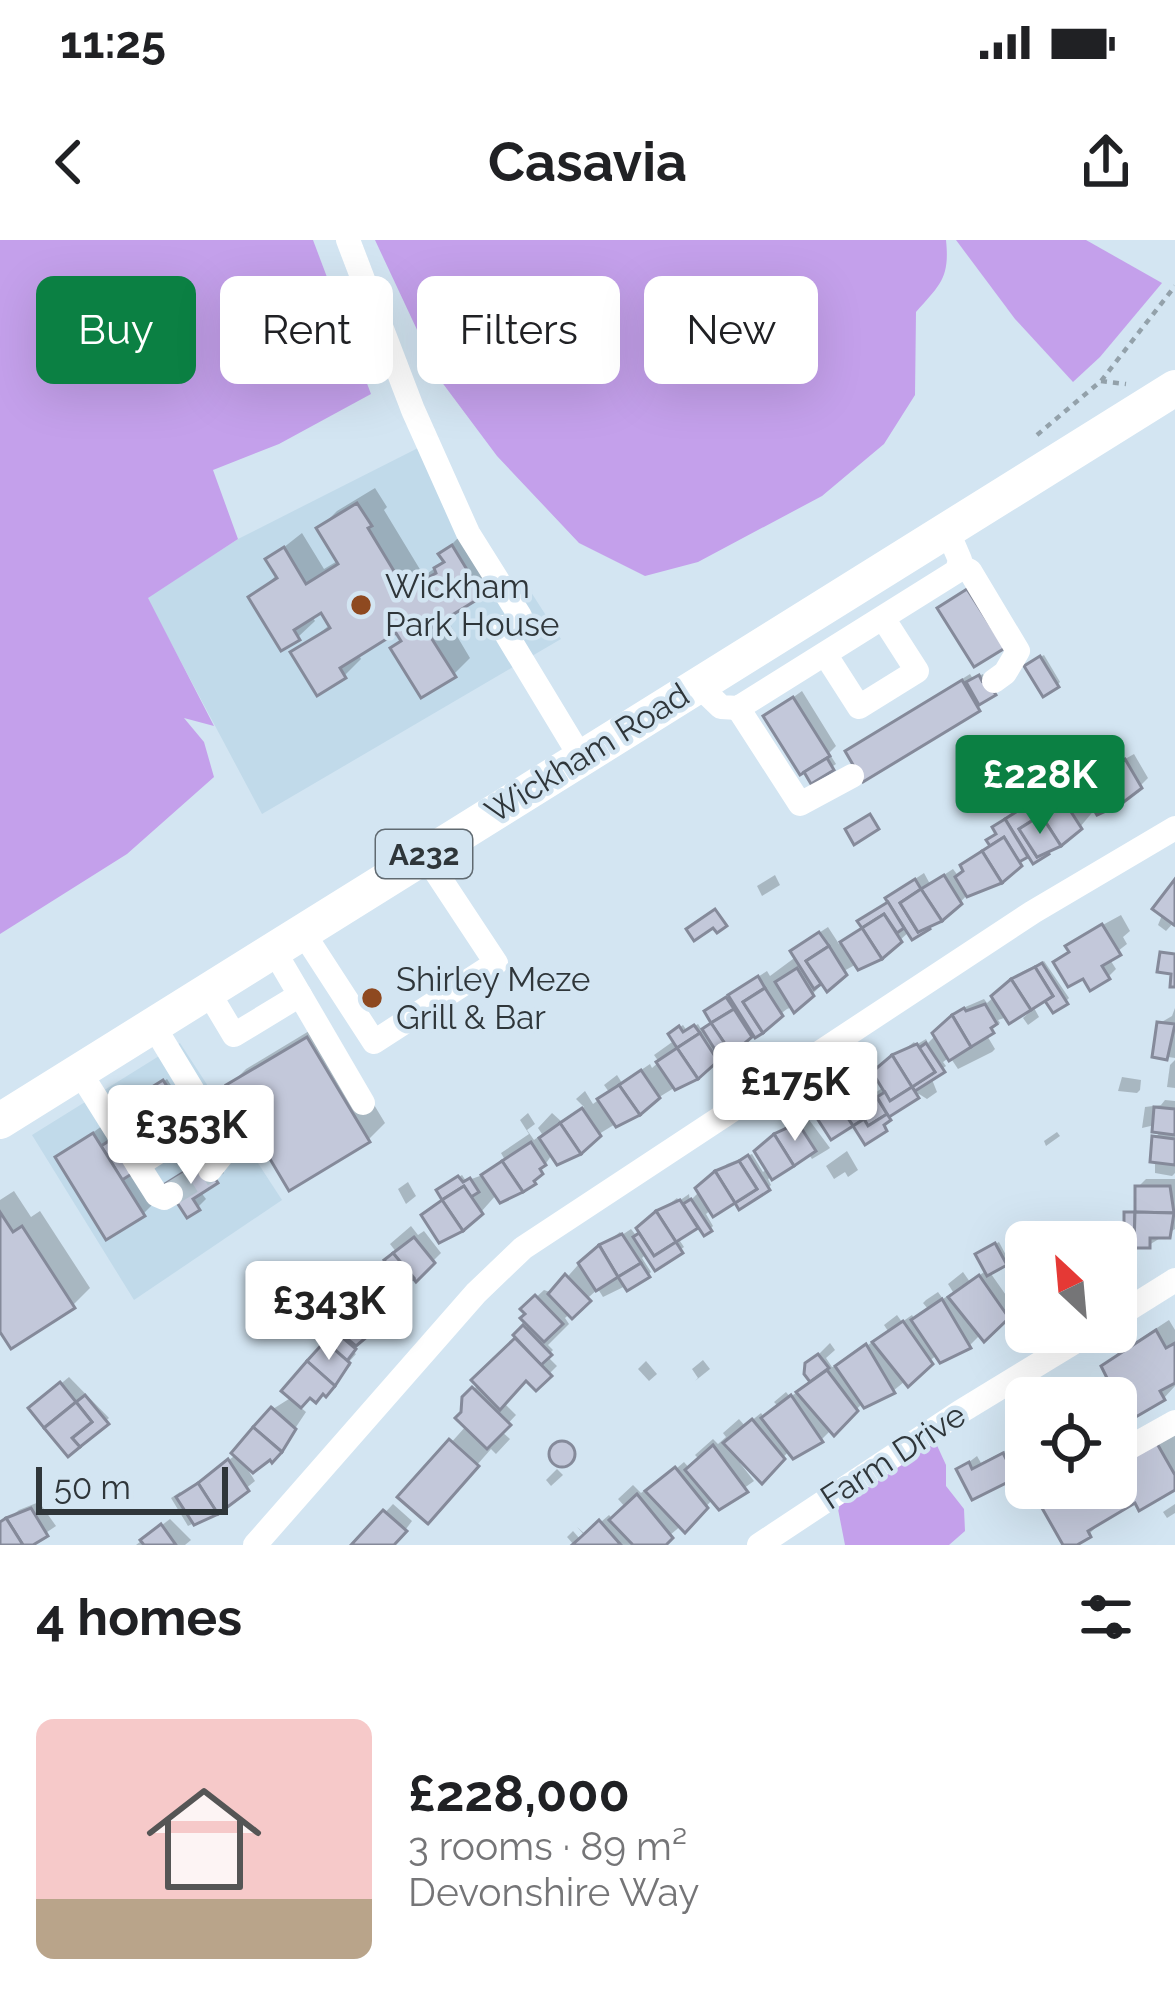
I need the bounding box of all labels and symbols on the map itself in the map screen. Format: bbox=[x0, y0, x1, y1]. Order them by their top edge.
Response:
place label: Wickham Park House bbox=[385, 567, 559, 644]
marker: Wickham Park House bbox=[348, 592, 374, 618]
street label: Wickham Road bbox=[478, 675, 696, 831]
pin: £228K bbox=[956, 735, 1124, 837]
road number: A232 bbox=[376, 830, 472, 878]
place label: Shirley Meze Grill & Bar bbox=[396, 960, 590, 1037]
marker: Shirley Meze Grill & Bar bbox=[359, 985, 385, 1011]
pin: £175K bbox=[711, 1042, 879, 1144]
pin: £353K bbox=[107, 1085, 275, 1187]
north arrow bbox=[1005, 1221, 1137, 1353]
pin: £343K bbox=[245, 1261, 413, 1363]
street label: Farm Drive bbox=[813, 1395, 973, 1517]
scale bar bbox=[36, 1461, 228, 1514]

